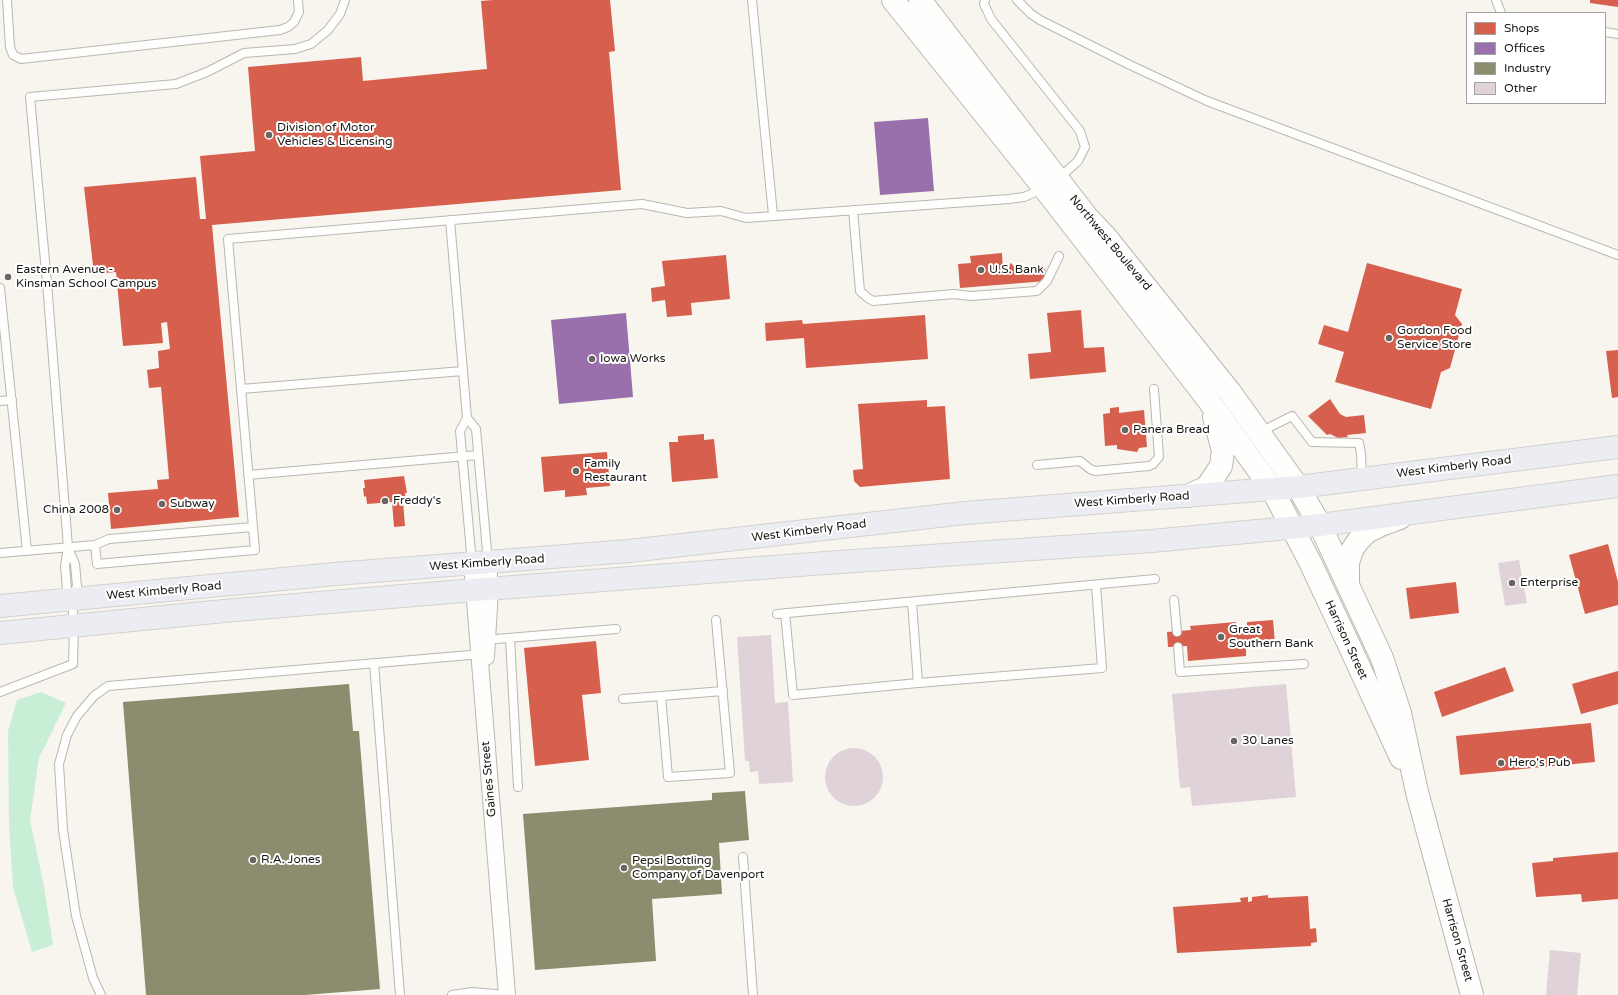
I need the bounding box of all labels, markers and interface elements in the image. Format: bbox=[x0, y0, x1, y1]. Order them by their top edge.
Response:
legend bbox=[1466, 12, 1606, 104]
text: Shops bbox=[1504, 21, 1539, 35]
text: Offices bbox=[1504, 41, 1545, 55]
text: Industry bbox=[1504, 61, 1551, 75]
text: Other bbox=[1504, 81, 1537, 95]
place label: Division of Motor Vehicles & Licensing bbox=[277, 121, 393, 149]
marker: Division of Motor Vehicles & Licensing bbox=[264, 130, 274, 140]
street label: Northwest Boulevard bbox=[1066, 192, 1154, 294]
place label: Eastern Avenue - Kinsman School Campus bbox=[16, 263, 157, 291]
place label: U.S. Bank bbox=[989, 263, 1044, 277]
marker: U.S. Bank bbox=[976, 265, 986, 275]
marker: Eastern Avenue - Kinsman School Campus bbox=[3, 272, 13, 282]
place label: Gordon Food Service Store bbox=[1397, 324, 1472, 352]
marker: Gordon Food Service Store bbox=[1384, 333, 1394, 343]
place label: Iowa Works bbox=[600, 352, 665, 366]
marker: Iowa Works bbox=[587, 354, 597, 364]
place label: Panera Bread bbox=[1133, 423, 1210, 437]
marker: Panera Bread bbox=[1120, 425, 1130, 435]
street label: West Kimberly Road bbox=[1396, 453, 1512, 481]
place label: Family Restaurant bbox=[584, 457, 647, 485]
marker: Family Restaurant bbox=[571, 466, 581, 476]
street label: West Kimberly Road bbox=[1074, 489, 1190, 511]
place label: Freddy's bbox=[393, 494, 441, 508]
marker: Freddy's bbox=[380, 496, 390, 506]
place label: Subway bbox=[170, 497, 215, 511]
marker: Subway bbox=[157, 499, 167, 509]
place label: China 2008 bbox=[43, 503, 109, 517]
marker: China 2008 bbox=[112, 505, 122, 515]
street label: West Kimberly Road bbox=[751, 517, 867, 545]
street label: West Kimberly Road bbox=[429, 552, 545, 574]
place label: Enterprise bbox=[1520, 576, 1578, 590]
marker: Enterprise bbox=[1507, 578, 1517, 588]
street label: West Kimberly Road bbox=[106, 579, 222, 603]
street label: Harrison Street bbox=[1321, 598, 1371, 682]
place label: Great Southern Bank bbox=[1229, 623, 1314, 651]
marker: Great Southern Bank bbox=[1216, 632, 1226, 642]
place label: 30 Lanes bbox=[1242, 734, 1294, 748]
marker: 30 Lanes bbox=[1229, 736, 1239, 746]
street label: Gaines Street bbox=[479, 740, 499, 818]
place label: Hero's Pub bbox=[1509, 756, 1571, 770]
marker: Hero's Pub bbox=[1496, 758, 1506, 768]
place label: R.A. Jones bbox=[261, 853, 321, 867]
place label: Pepsi Bottling Company of Davenport bbox=[632, 854, 764, 882]
marker: R.A. Jones bbox=[248, 855, 258, 865]
marker: Pepsi Bottling Company of Davenport bbox=[619, 863, 629, 873]
street label: Harrison Street bbox=[1438, 897, 1476, 983]

